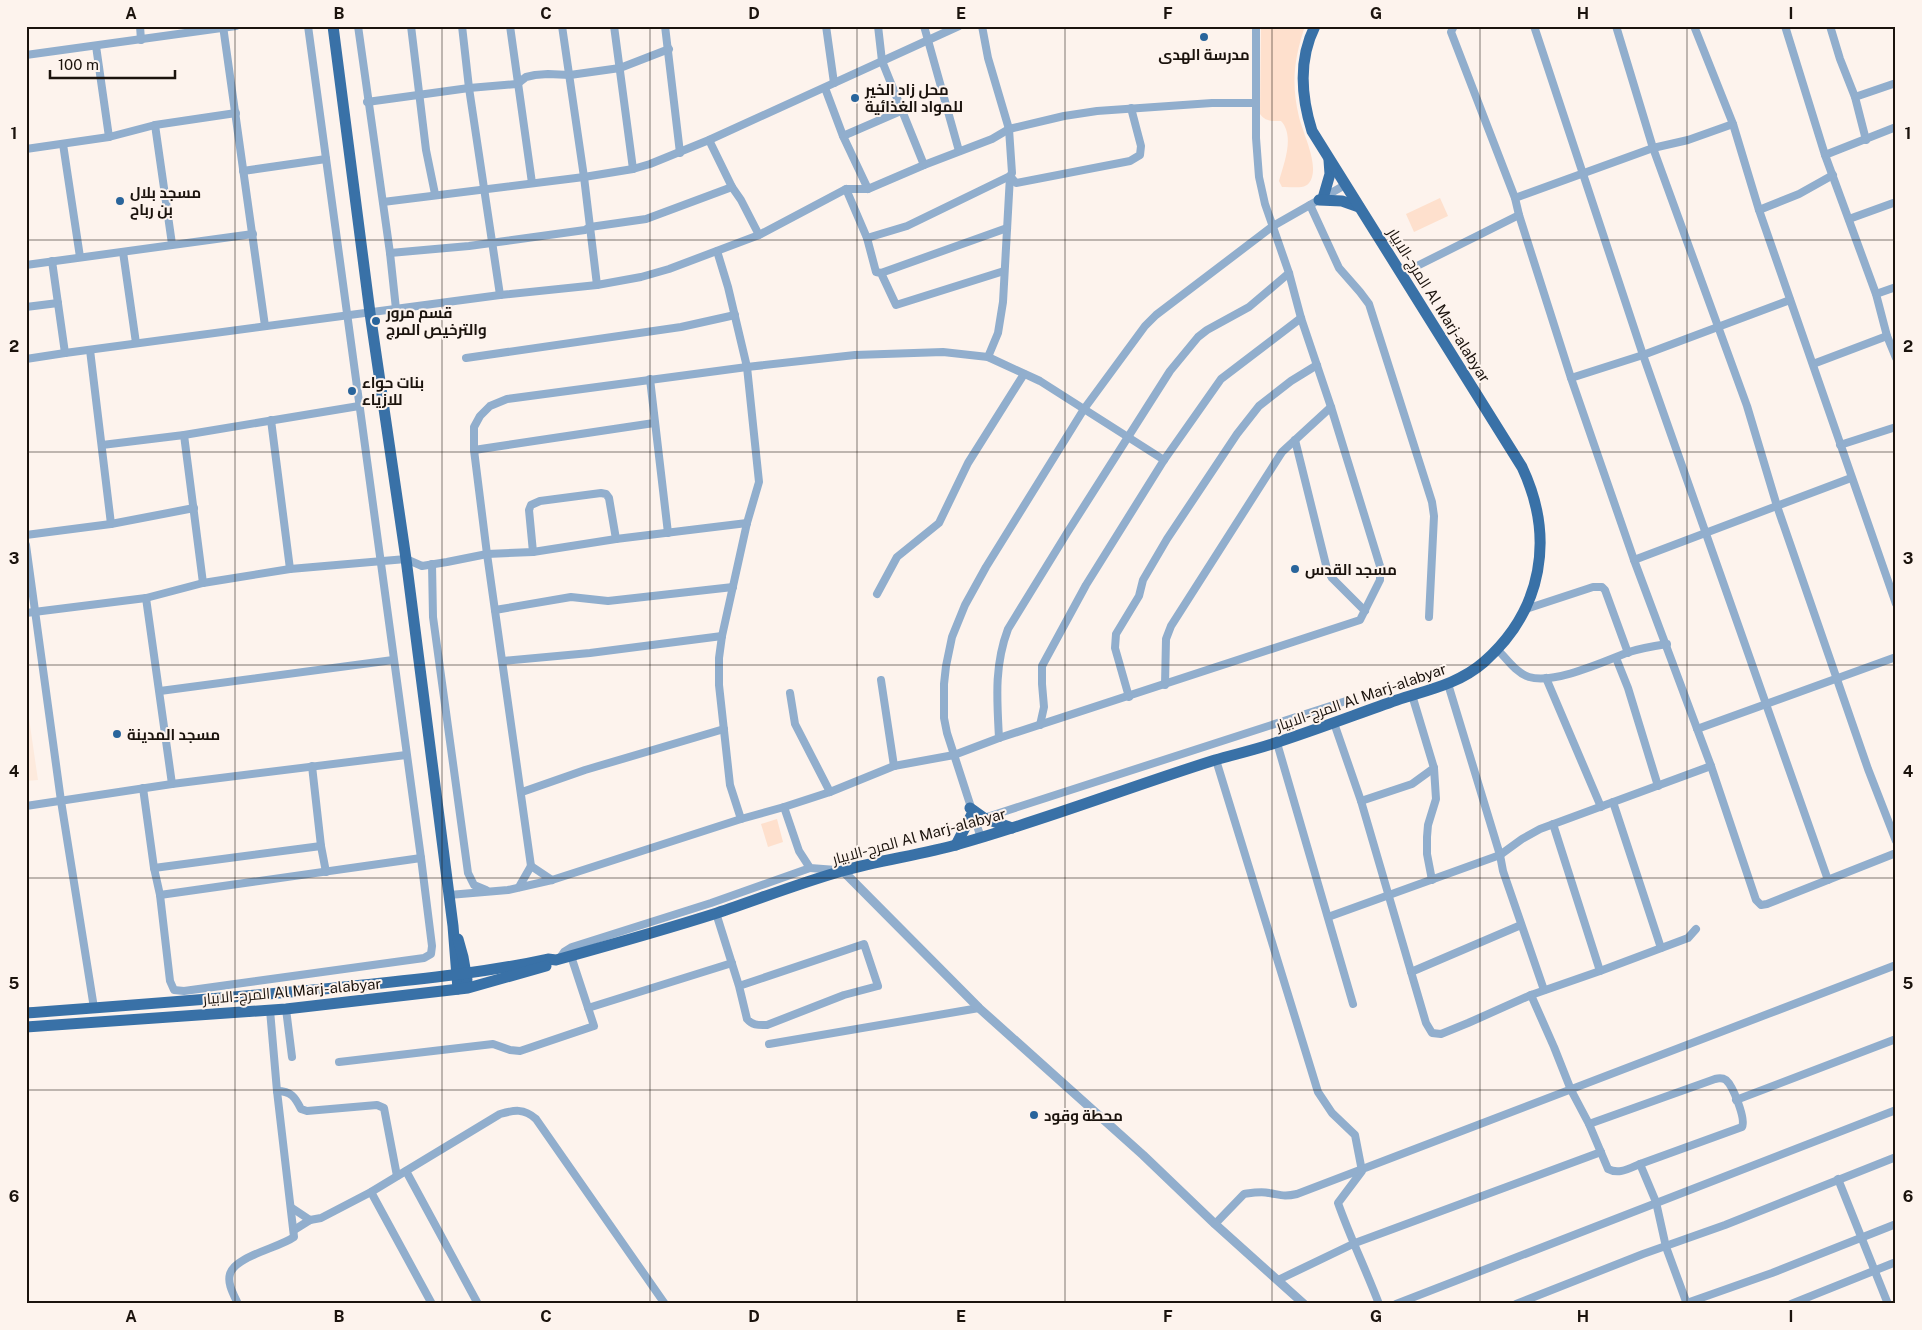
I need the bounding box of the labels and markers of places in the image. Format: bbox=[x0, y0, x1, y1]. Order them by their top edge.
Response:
marker: مدرسة الهدى bbox=[1198, 31, 1210, 43]
place label: مدرسة الهدى bbox=[1158, 46, 1250, 64]
place label: محل زاد الخير للمواد الغذائية bbox=[864, 81, 963, 116]
marker: محل زاد الخير للمواد الغذائية bbox=[849, 92, 861, 104]
place label: مسجد بلال بن رباح bbox=[130, 184, 201, 220]
marker: مسجد بلال بن رباح bbox=[114, 195, 126, 207]
place label: قسم مرور والترخيص المرج bbox=[385, 304, 487, 340]
marker: قسم مرور والترخيص المرج bbox=[370, 315, 382, 327]
place label: بنات حواء للازياء bbox=[362, 374, 424, 408]
marker: بنات حواء للازياء bbox=[346, 385, 358, 397]
place label: مسجد القدس bbox=[1305, 561, 1397, 579]
marker: مسجد القدس bbox=[1289, 563, 1301, 575]
place label: مسجد المدينة bbox=[127, 726, 220, 743]
marker: مسجد المدينة bbox=[111, 728, 123, 740]
place label: محطة وقود bbox=[1044, 1107, 1123, 1125]
marker: محطة وقود bbox=[1028, 1109, 1040, 1121]

